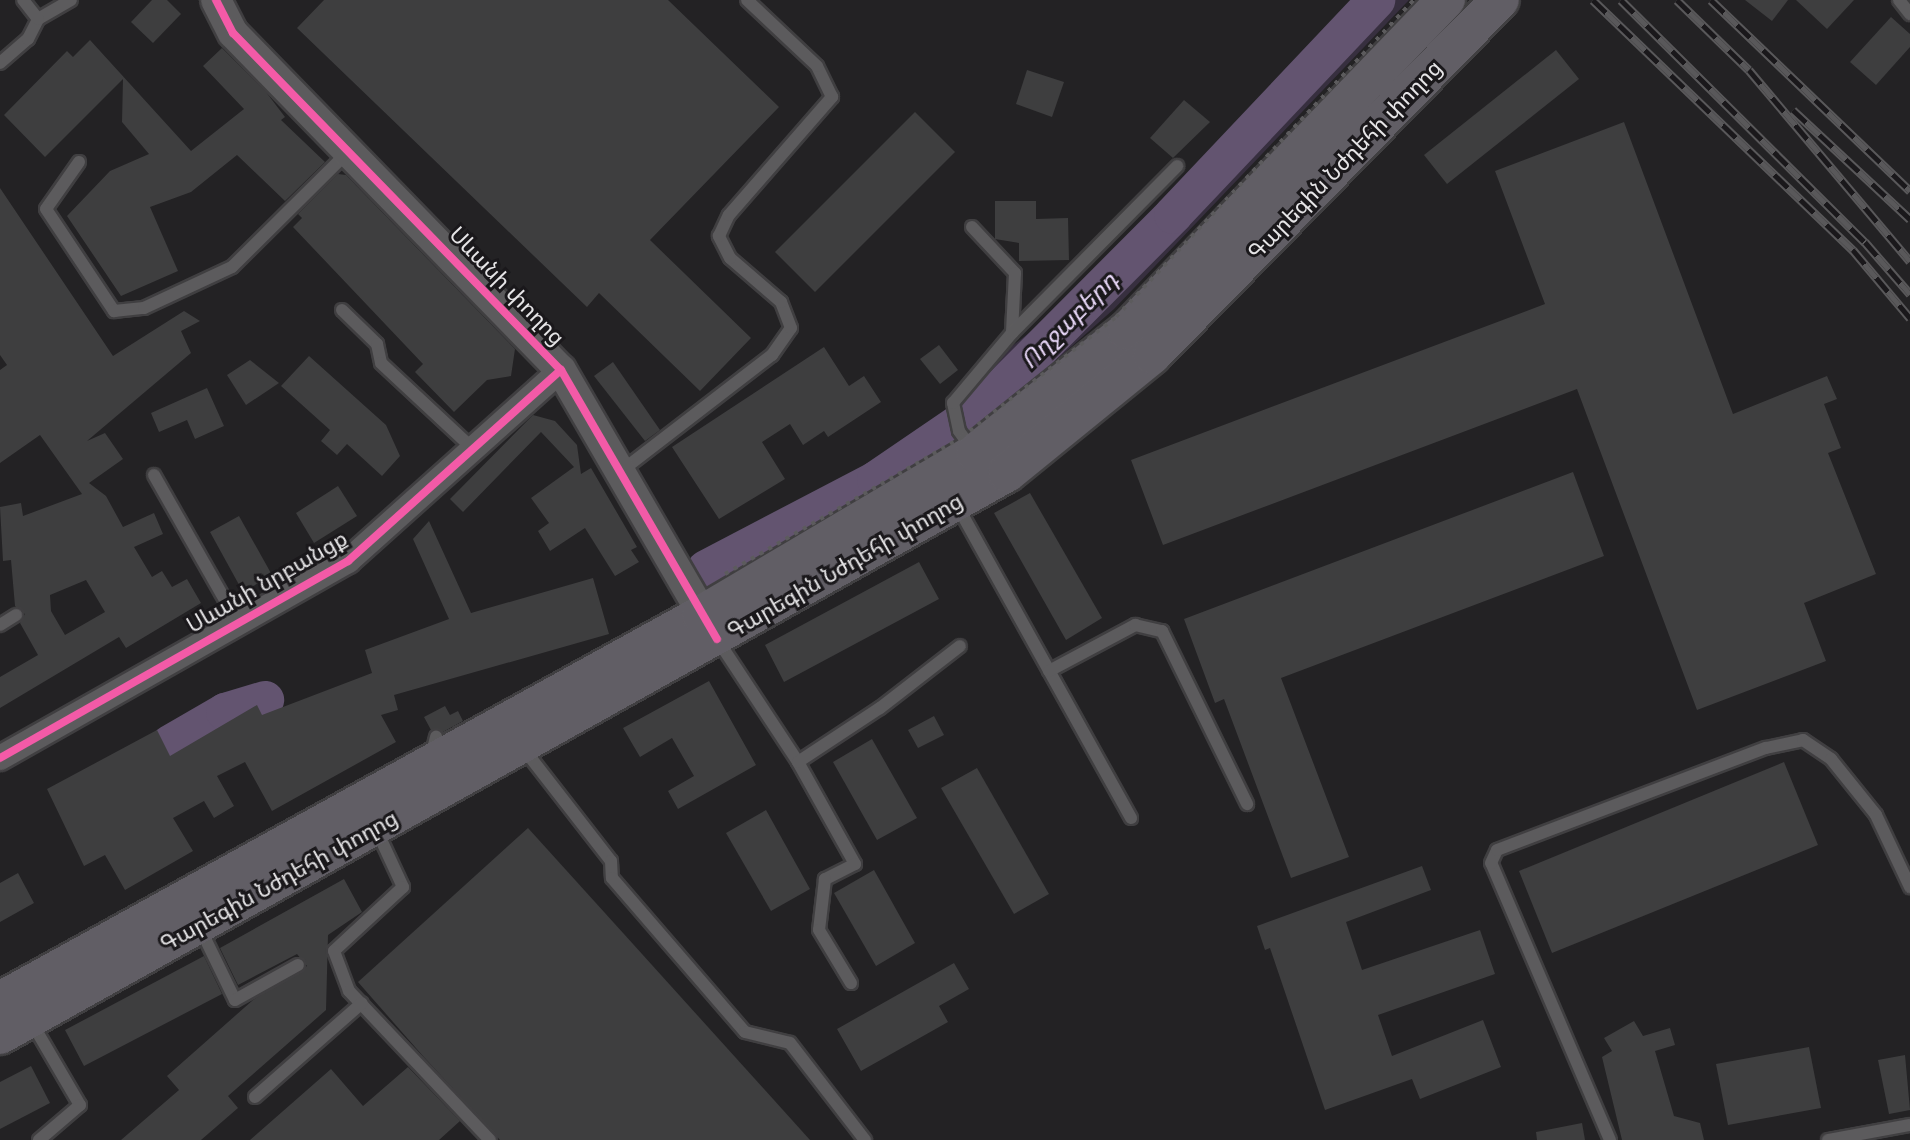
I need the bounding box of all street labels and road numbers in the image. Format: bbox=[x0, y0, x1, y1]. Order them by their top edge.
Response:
street label: Գարեգին Նժդեհի փողոց bbox=[1243, 55, 1447, 265]
street label: Սևանի փողոց bbox=[444, 221, 570, 351]
street label: Գարեգին Նժդեհի փողոց bbox=[723, 488, 967, 644]
street label: Սևանի նրբանցք bbox=[182, 525, 352, 639]
street label: Գարեգին Նժդեհի փողոց bbox=[156, 805, 402, 957]

